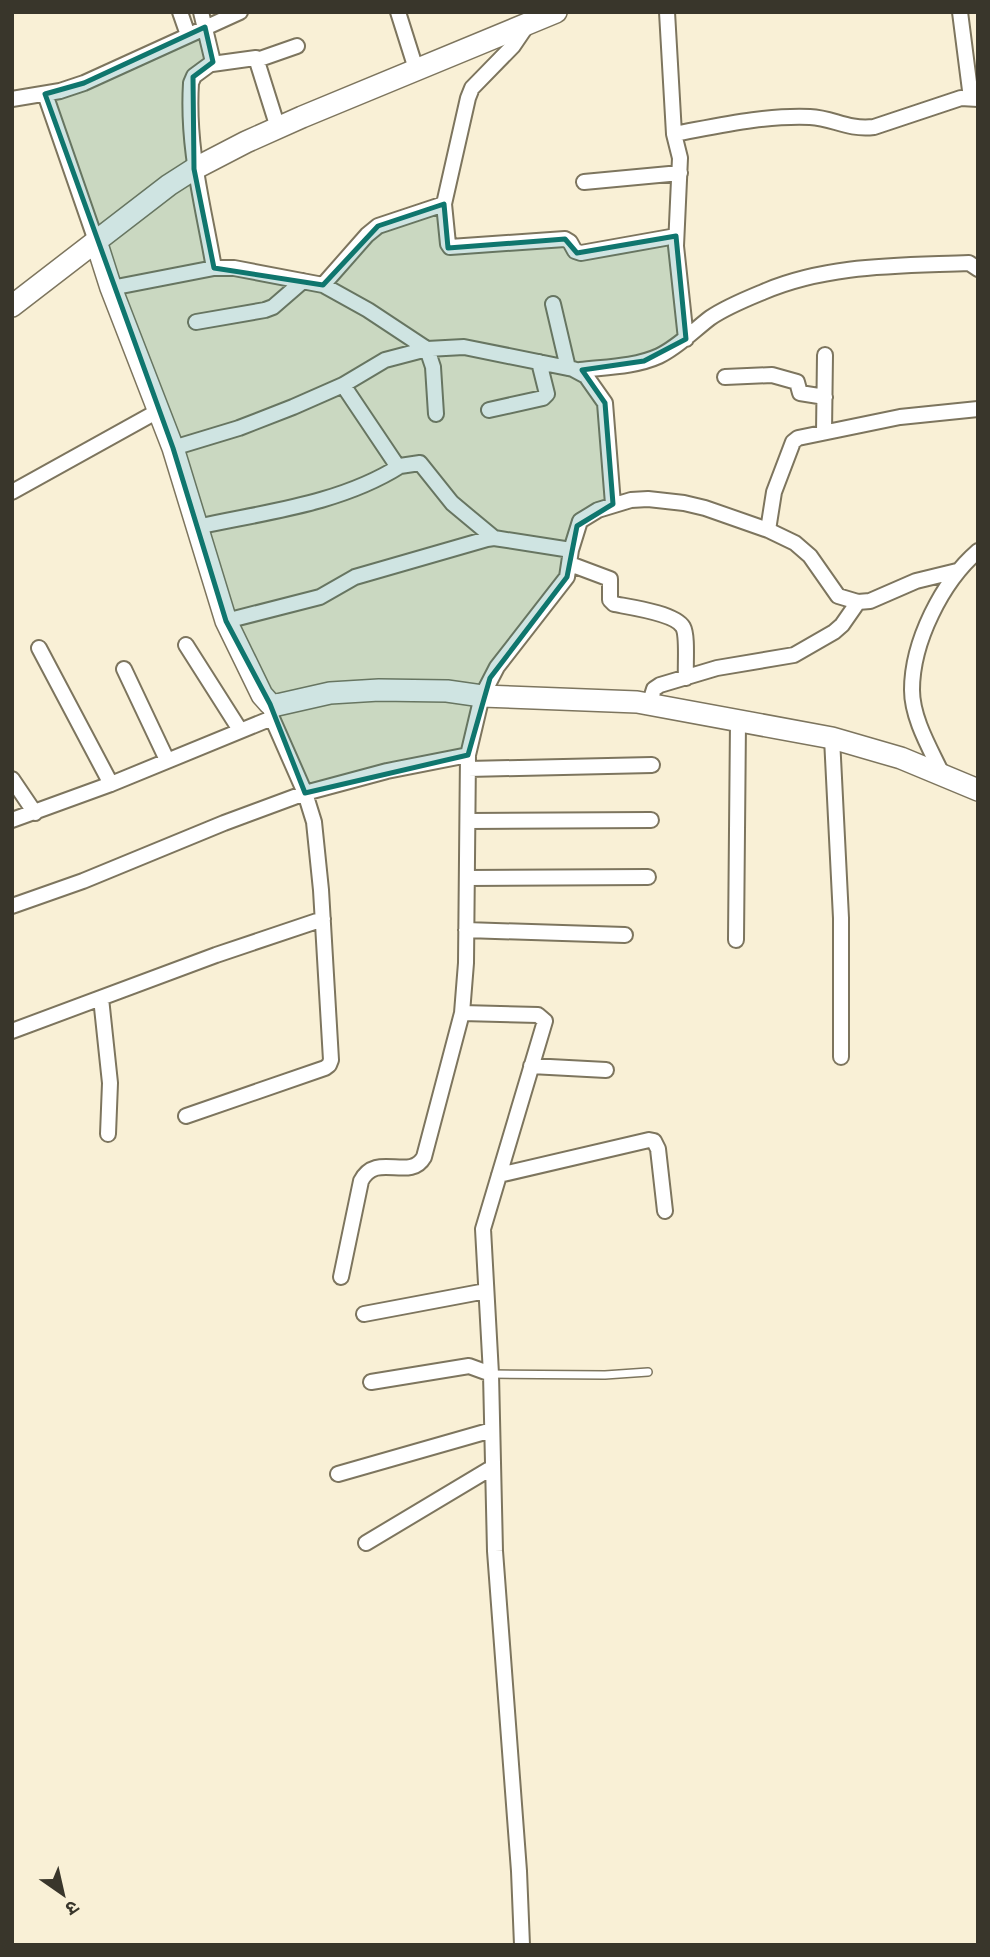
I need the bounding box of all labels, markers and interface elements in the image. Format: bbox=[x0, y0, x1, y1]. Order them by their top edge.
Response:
north arrow bbox=[28, 1859, 98, 1929]
text: उ bbox=[59, 1893, 84, 1922]

